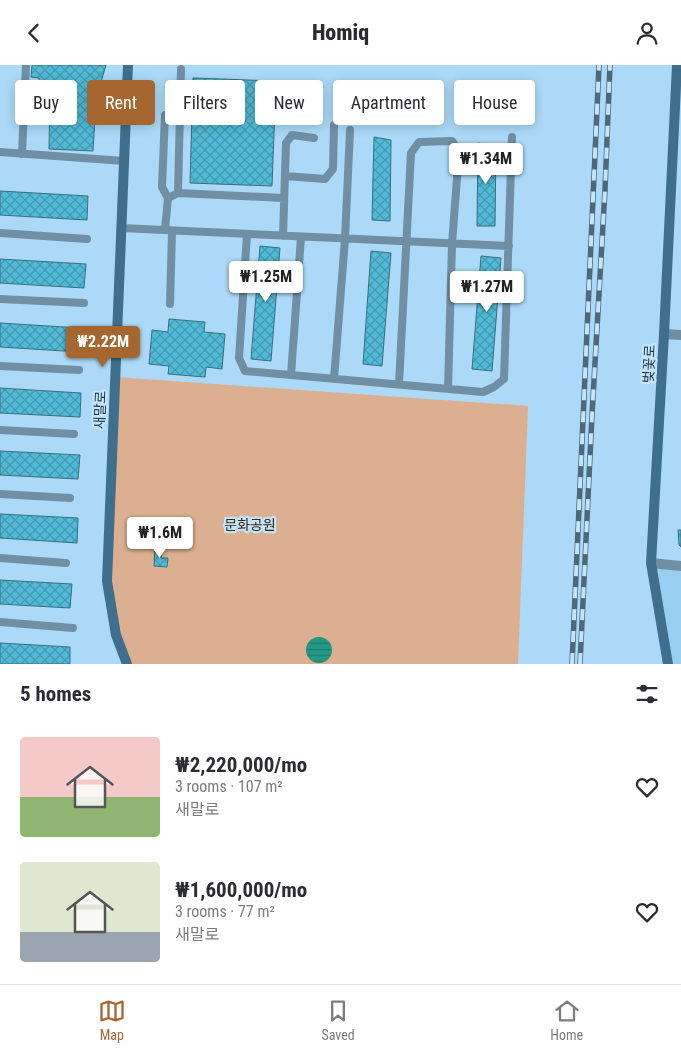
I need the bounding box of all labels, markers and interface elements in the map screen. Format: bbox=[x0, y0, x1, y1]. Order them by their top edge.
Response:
icon: back bbox=[20, 19, 48, 47]
icon: person bbox=[633, 19, 661, 47]
text: Homiq bbox=[312, 20, 369, 45]
chip: Buy bbox=[15, 80, 77, 125]
chip: Rent bbox=[87, 80, 155, 125]
chip: Filters bbox=[165, 80, 245, 125]
chip: New bbox=[255, 80, 323, 125]
chip: Apartment bbox=[333, 80, 444, 125]
chip: House bbox=[454, 80, 535, 125]
pin: ₩1.34M bbox=[445, 143, 527, 185]
text: ₩1.34M bbox=[460, 149, 512, 168]
pin: ₩1.25M bbox=[225, 261, 307, 303]
text: ₩1.25M bbox=[240, 267, 292, 286]
pin: ₩1.27M bbox=[446, 271, 528, 313]
text: ₩1.27M bbox=[461, 277, 513, 296]
pin: ₩2.22M bbox=[62, 325, 144, 368]
text: ₩2.22M bbox=[77, 332, 129, 351]
street label: 벚꽃로 bbox=[640, 344, 658, 384]
street label: 새말로 bbox=[91, 390, 109, 430]
pin: ₩1.6M bbox=[125, 517, 195, 559]
park label: 문화공원 bbox=[224, 517, 276, 533]
text: ₩1.6M bbox=[138, 523, 182, 542]
icon: filters bbox=[633, 680, 661, 708]
text: 5 homes bbox=[20, 682, 91, 706]
text: ₩2,220,000/mo bbox=[175, 753, 307, 777]
icon: home bbox=[60, 757, 120, 817]
icon: heart bbox=[633, 773, 661, 801]
text: 3 rooms · 107 m² bbox=[175, 777, 283, 796]
text: 새말로 bbox=[175, 800, 219, 819]
text: ₩1,600,000/mo bbox=[175, 878, 307, 902]
icon: home bbox=[60, 882, 120, 942]
icon: heart bbox=[633, 898, 661, 926]
text: 3 rooms · 77 m² bbox=[175, 902, 275, 921]
text: 새말로 bbox=[175, 925, 219, 944]
tab: Map bbox=[98, 997, 126, 1043]
tab: Saved bbox=[321, 997, 355, 1043]
tab: Home bbox=[550, 997, 583, 1043]

